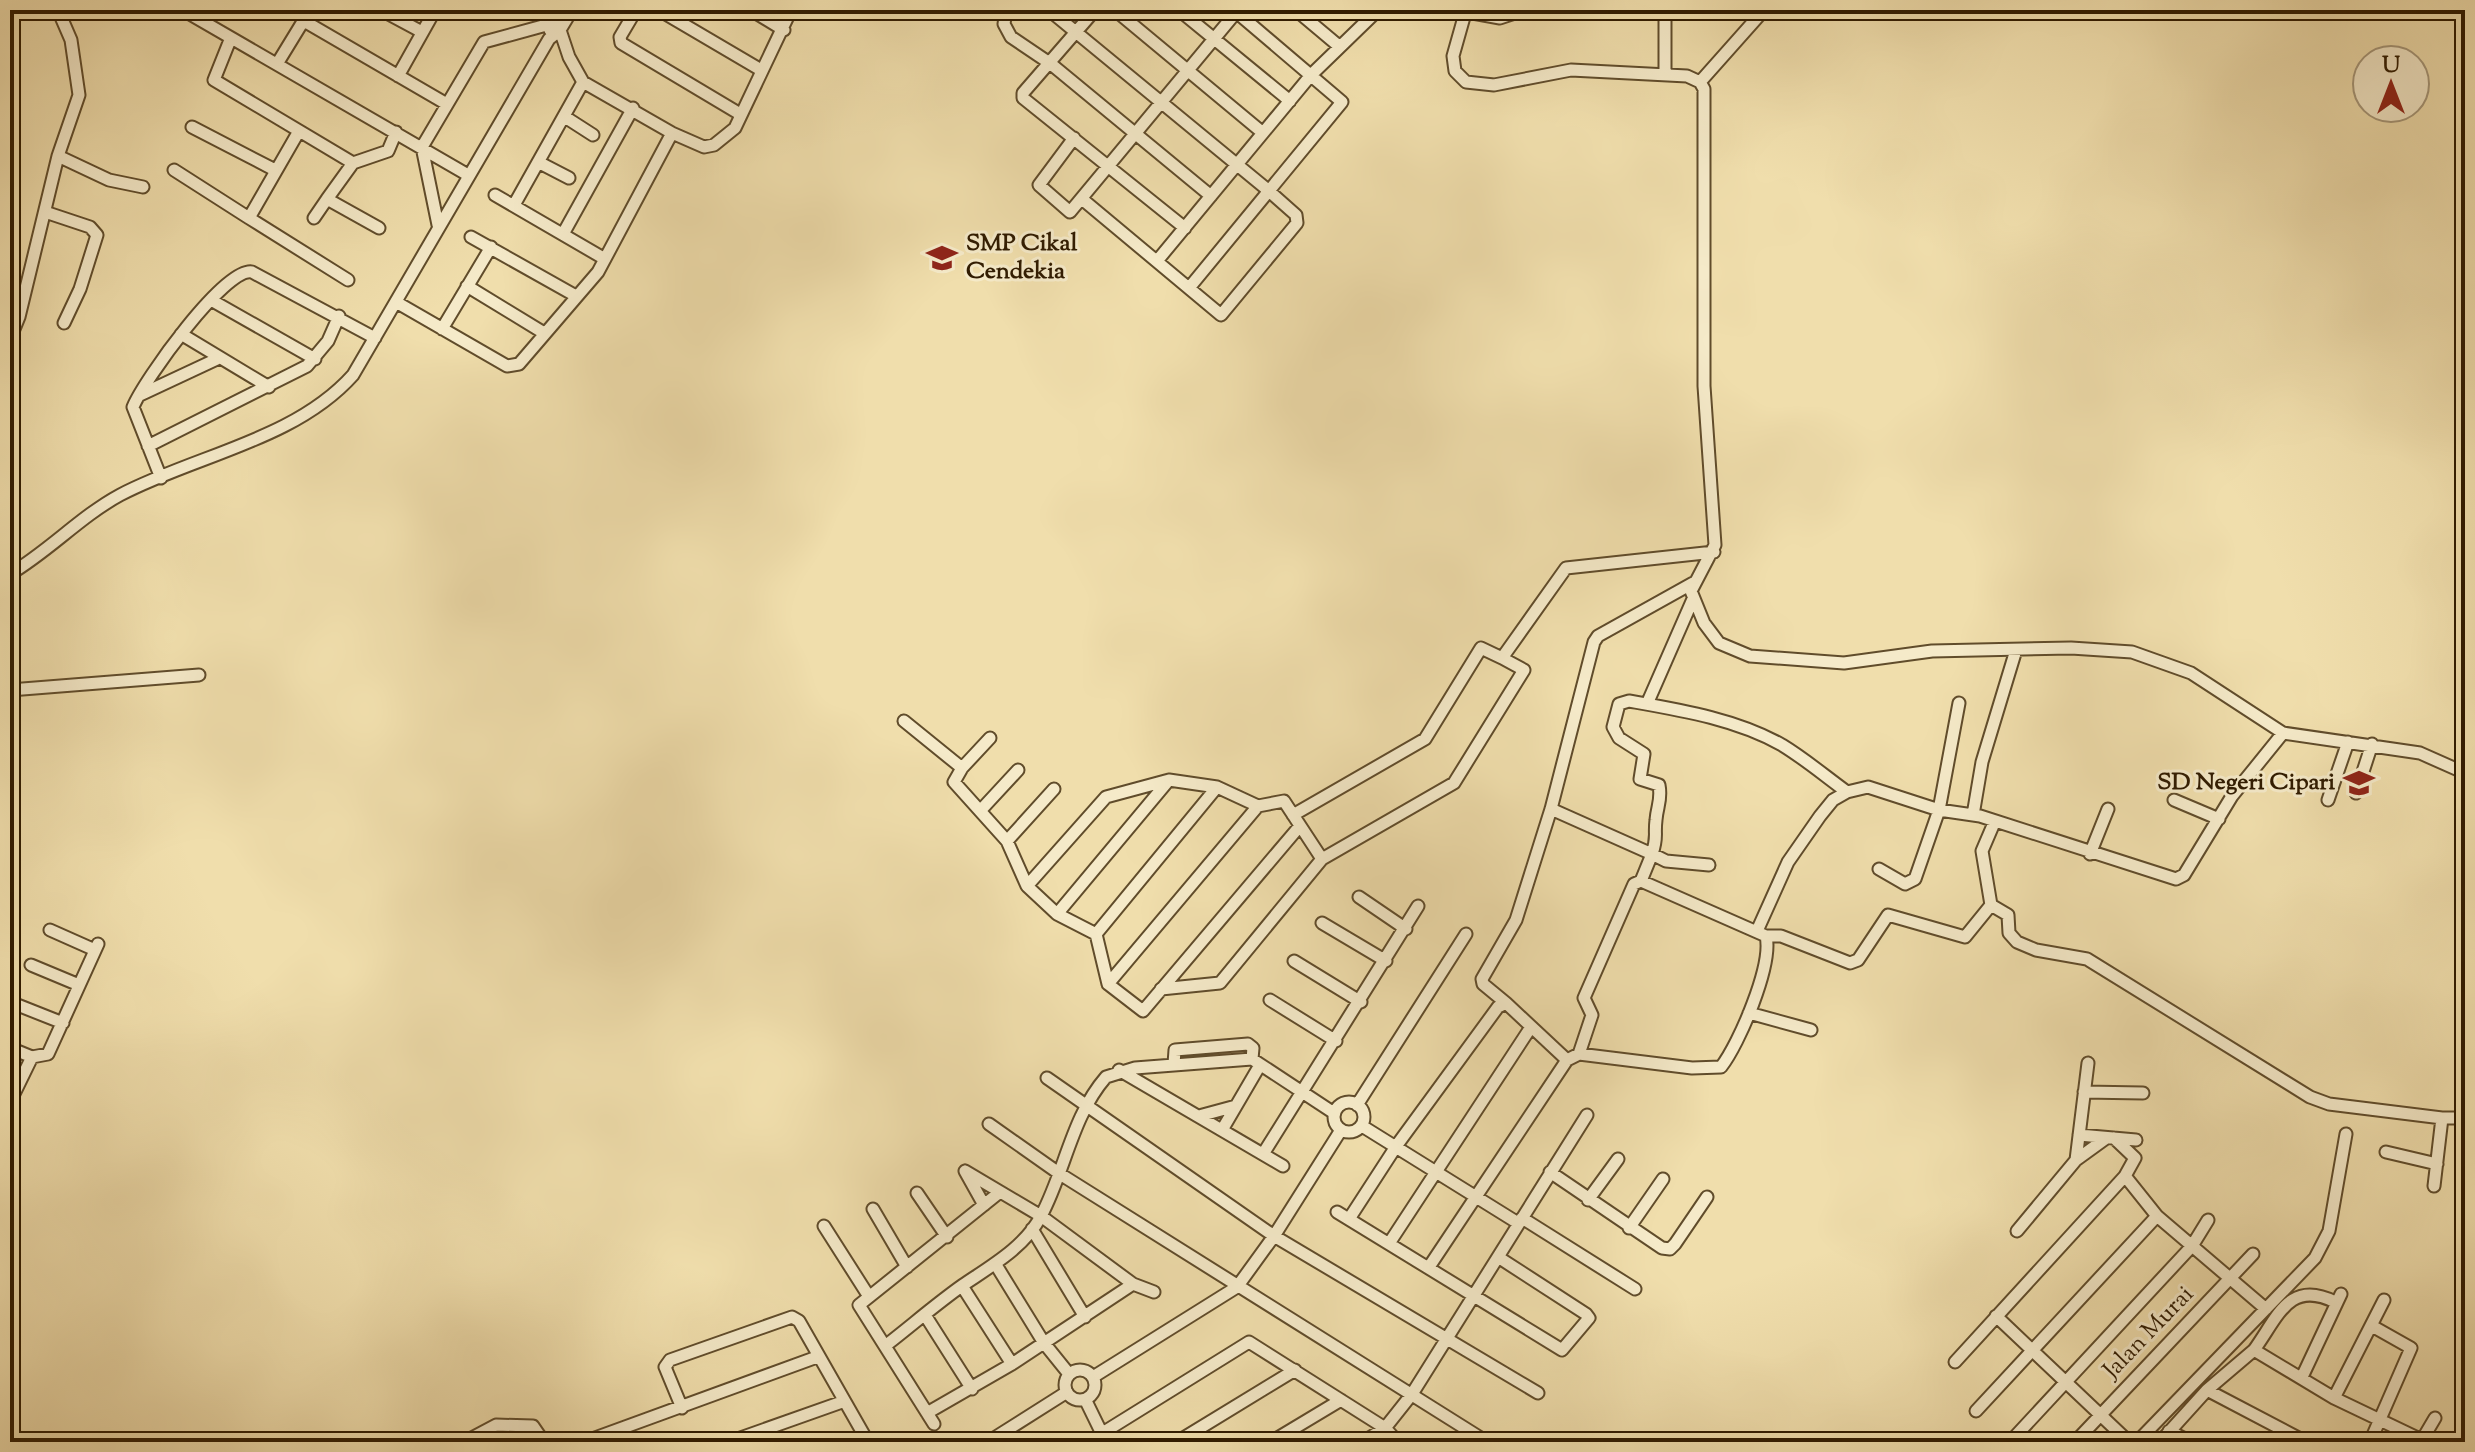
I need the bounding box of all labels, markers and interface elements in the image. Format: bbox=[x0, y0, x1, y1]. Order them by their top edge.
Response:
north arrow bbox=[2351, 44, 2431, 124]
text: U bbox=[2382, 51, 2400, 83]
place label: SMP Cikal Cendekia bbox=[966, 227, 1078, 289]
school or university icon: SMP Cikal Cendekia bbox=[925, 241, 959, 275]
place label: SD Negeri Cipari bbox=[2157, 766, 2335, 800]
school or university icon: SD Negeri Cipari bbox=[2342, 766, 2376, 800]
street label: Jalan Murai bbox=[2095, 1279, 2202, 1389]

